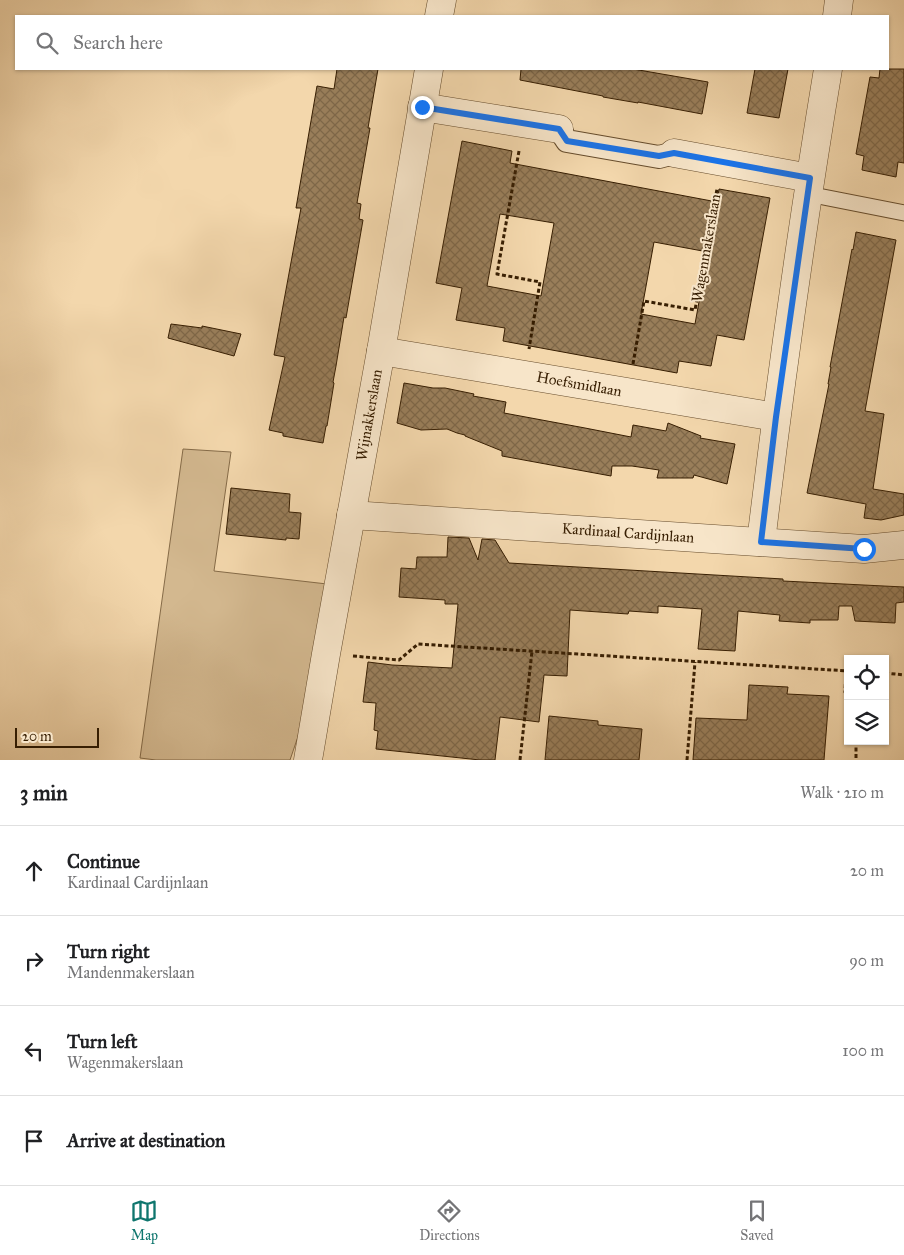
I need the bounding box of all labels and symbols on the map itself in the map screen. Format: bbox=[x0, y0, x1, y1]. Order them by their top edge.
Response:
route end bbox=[411, 96, 434, 119]
street label: Wagenmakerslaan bbox=[688, 193, 724, 303]
street label: Wijnakkerslaan bbox=[352, 368, 386, 462]
street label: Hoefsmidlaan bbox=[535, 368, 623, 400]
street label: Kardinaal Cardijnlaan bbox=[561, 519, 695, 547]
route start bbox=[853, 538, 876, 561]
scale bar bbox=[15, 725, 99, 748]

